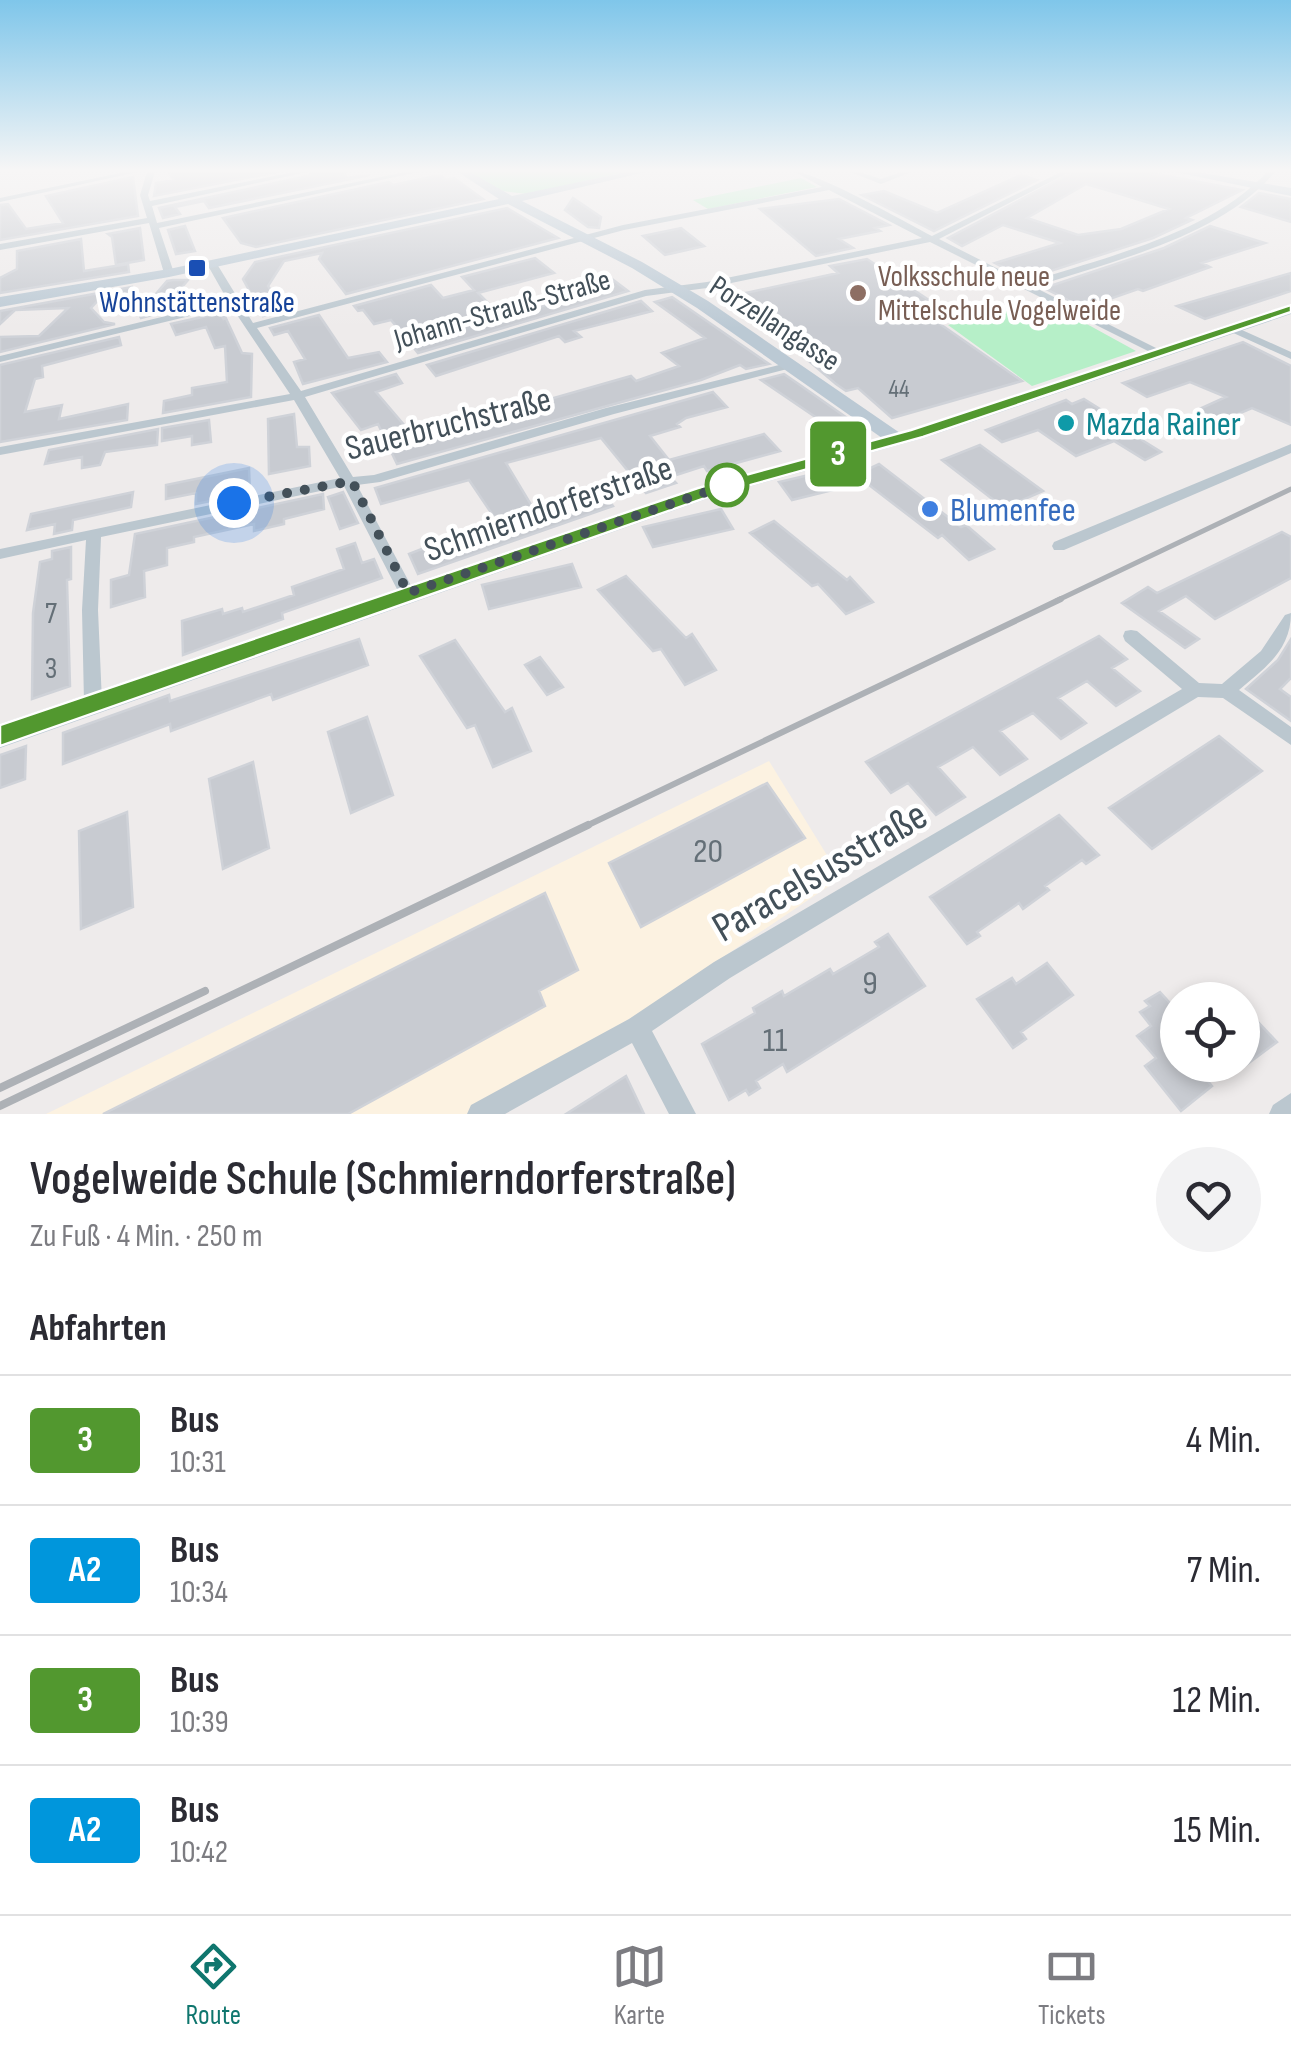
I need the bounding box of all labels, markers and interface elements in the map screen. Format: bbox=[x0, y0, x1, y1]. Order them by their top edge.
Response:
marker: Wohnstättenstraße bbox=[186, 257, 208, 279]
place label: Volksschule neue Mittelschule Vogelweide bbox=[878, 259, 1121, 329]
street label: Johann-Strauß-Straße bbox=[389, 262, 615, 358]
street label: Porzellangasse bbox=[703, 268, 846, 379]
marker: Volksschule neue Mittelschule Vogelweide bbox=[847, 282, 869, 304]
place label: Wohnstättenstraße bbox=[99, 285, 295, 321]
house number: 44 bbox=[888, 374, 910, 405]
street label: Sauerbruchstraße bbox=[341, 378, 556, 471]
place label: Mazda Rainer bbox=[1086, 403, 1241, 446]
marker: Mazda Rainer bbox=[1055, 412, 1077, 434]
line badge: 3 bbox=[806, 422, 870, 486]
text: 3 bbox=[830, 433, 846, 476]
street label: Schmierndorferstraße bbox=[419, 447, 678, 572]
unlabelled marker bbox=[706, 464, 748, 506]
your location bbox=[209, 478, 259, 528]
place label: Blumenfee bbox=[950, 489, 1076, 532]
marker: Blumenfee bbox=[919, 498, 941, 520]
house number: 7 bbox=[45, 596, 57, 632]
house number: 3 bbox=[45, 651, 57, 687]
street label: Paracelsusstraße bbox=[704, 790, 937, 954]
house number: 20 bbox=[693, 830, 723, 873]
house number: 9 bbox=[862, 962, 878, 1005]
map controls bbox=[1160, 982, 1260, 1082]
button: locate bbox=[1160, 982, 1260, 1082]
house number: 11 bbox=[763, 1019, 787, 1062]
button: heart bbox=[1156, 1147, 1261, 1252]
text: Vogelweide Schule (Schmierndorferstraße) bbox=[30, 1151, 736, 1208]
text: Zu Fuß · 4 Min. · 250 m bbox=[30, 1217, 262, 1256]
text: Abfahrten bbox=[30, 1306, 167, 1351]
text: Bus bbox=[170, 1398, 219, 1443]
text: 4 Min. bbox=[1186, 1418, 1261, 1463]
text: 3 bbox=[77, 1419, 93, 1462]
text: 10:31 bbox=[170, 1443, 226, 1482]
text: Bus bbox=[170, 1528, 219, 1573]
text: 7 Min. bbox=[1187, 1548, 1261, 1593]
text: A2 bbox=[69, 1549, 101, 1592]
text: 10:34 bbox=[170, 1573, 228, 1612]
text: Bus bbox=[170, 1658, 219, 1703]
text: 12 Min. bbox=[1172, 1678, 1261, 1723]
text: 3 bbox=[77, 1679, 93, 1722]
text: 10:39 bbox=[170, 1703, 229, 1742]
text: Bus bbox=[170, 1788, 219, 1833]
text: 15 Min. bbox=[1173, 1808, 1261, 1853]
text: A2 bbox=[69, 1809, 101, 1852]
text: 10:42 bbox=[170, 1833, 228, 1872]
tab: Route bbox=[185, 1939, 241, 2032]
tab: Karte bbox=[612, 1939, 667, 2032]
tab: Tickets bbox=[1038, 1939, 1106, 2032]

